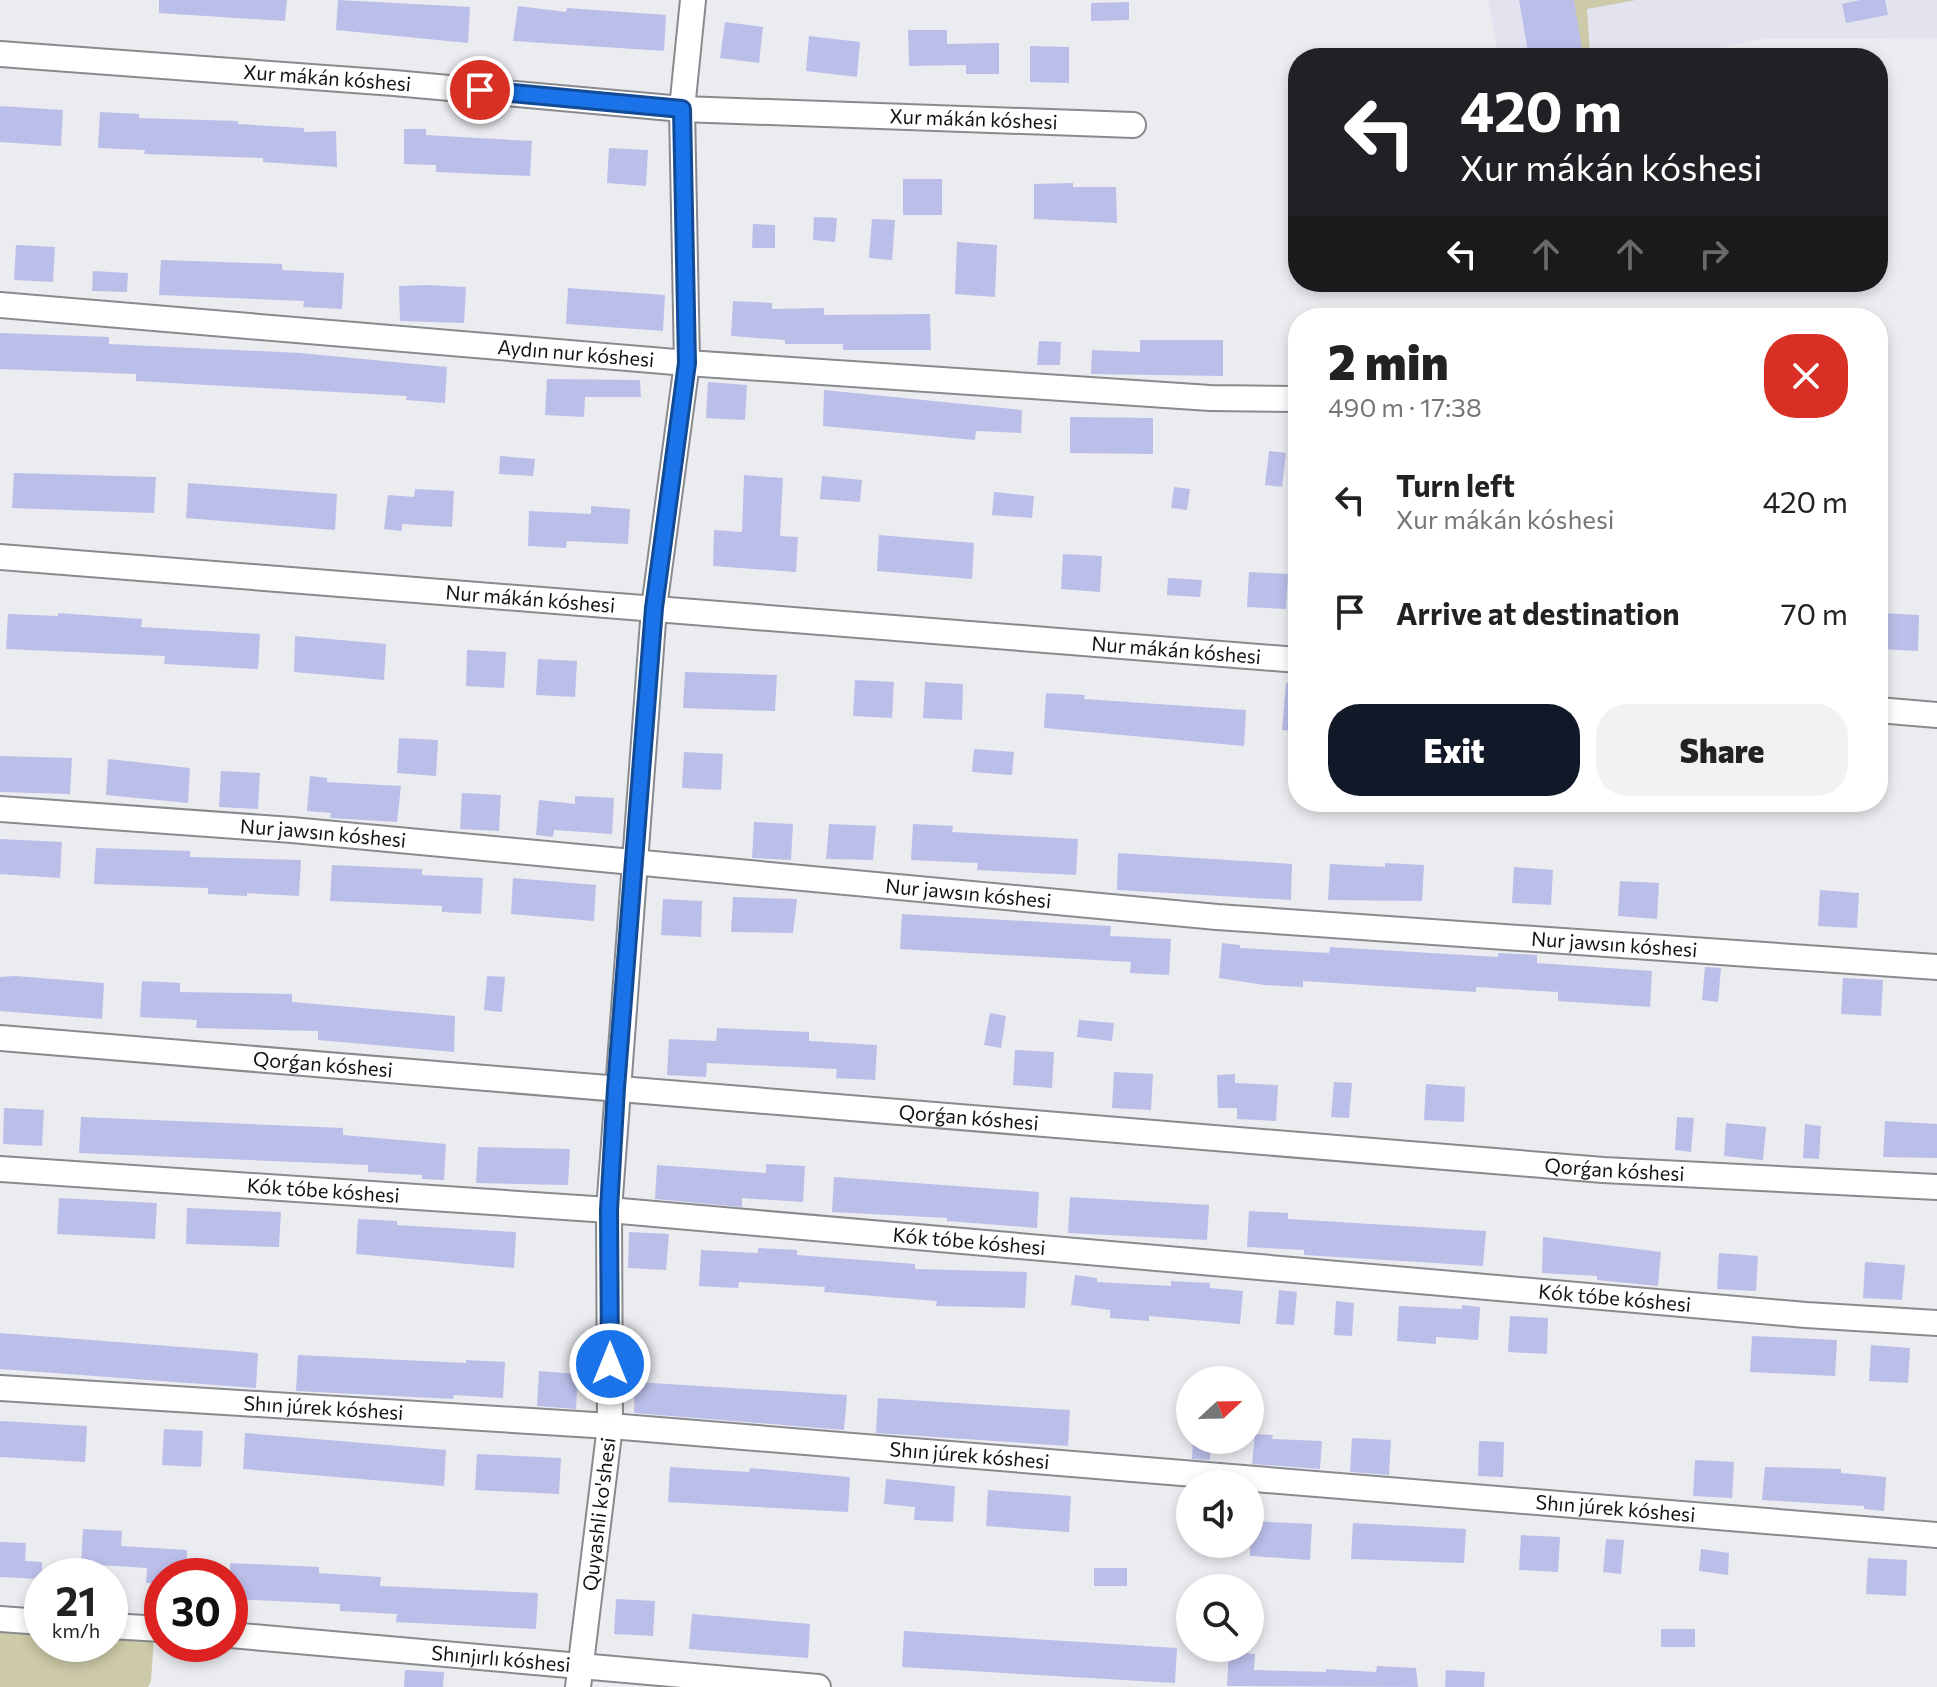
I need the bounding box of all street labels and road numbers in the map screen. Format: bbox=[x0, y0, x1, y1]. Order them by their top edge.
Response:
street label: Xur mákán kóshesi bbox=[242, 59, 412, 95]
street label: Xur mákán kóshesi bbox=[889, 103, 1058, 133]
street label: Aydın nur kóshesi bbox=[497, 334, 655, 371]
street label: Nur mákán kóshesi bbox=[445, 579, 616, 617]
street label: Nur mákán kóshesi bbox=[1091, 631, 1262, 668]
street label: Nur jawsın kóshesi bbox=[239, 813, 407, 852]
street label: Nur jawsın kóshesi bbox=[884, 873, 1052, 912]
street label: Nur jawsın kóshesi bbox=[1530, 926, 1698, 961]
street label: Qorǵan kóshesi bbox=[252, 1046, 394, 1081]
street label: Qorǵan kóshesi bbox=[898, 1099, 1040, 1134]
street label: Qorǵan kóshesi bbox=[1544, 1152, 1685, 1185]
street label: Kók tóbe kóshesi bbox=[246, 1173, 401, 1207]
street label: Kók tóbe kóshesi bbox=[892, 1222, 1047, 1259]
street label: Kók tóbe kóshesi bbox=[1538, 1279, 1692, 1316]
street label: Shın júrek kóshesi bbox=[243, 1390, 404, 1424]
street label: Quyashli ko'shesi bbox=[577, 1436, 619, 1592]
street label: Shın júrek kóshesi bbox=[889, 1436, 1051, 1473]
street label: Shın júrek kóshesi bbox=[1535, 1489, 1696, 1526]
street label: Shınjırlı kóshesi bbox=[430, 1640, 572, 1676]

